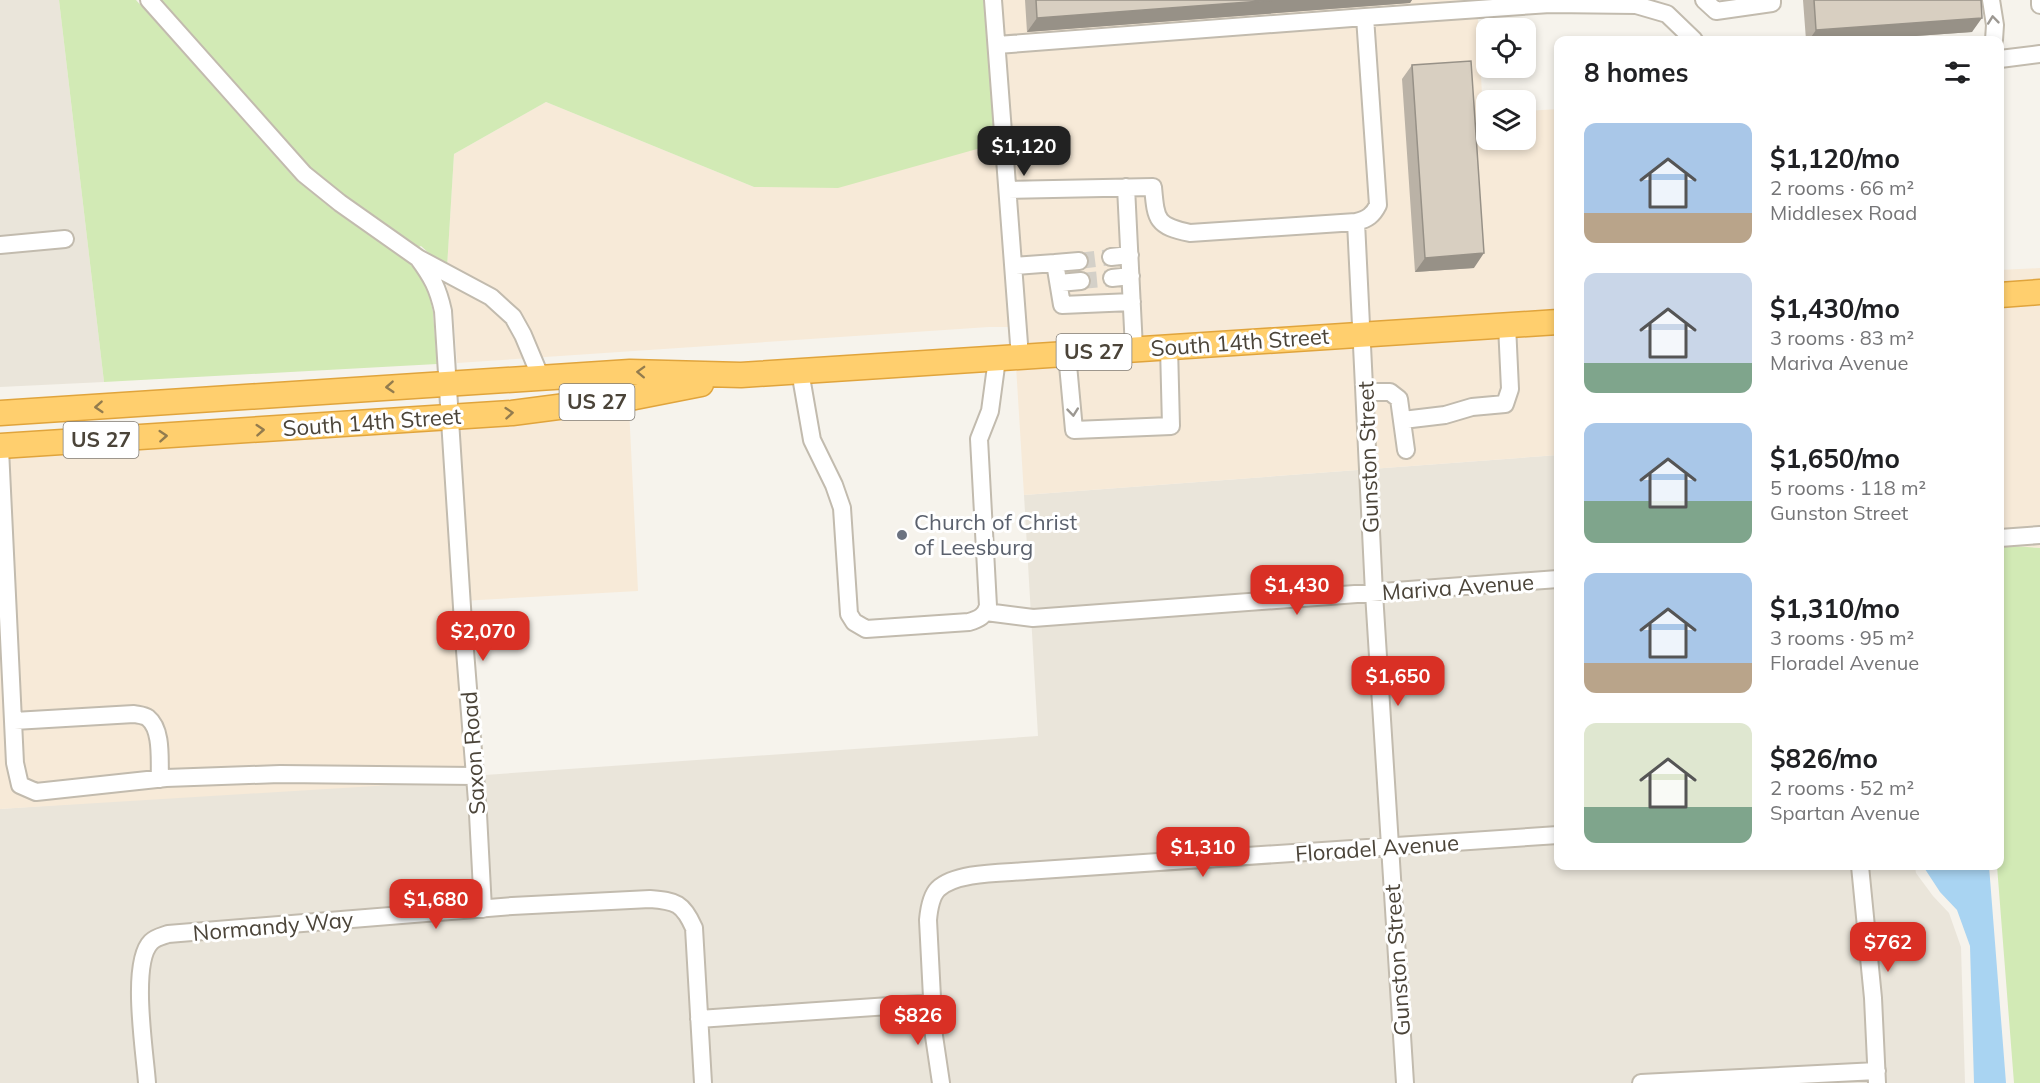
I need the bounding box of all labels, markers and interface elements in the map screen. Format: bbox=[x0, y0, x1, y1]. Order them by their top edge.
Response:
one-way arrow bbox=[1988, 16, 2000, 25]
map controls bbox=[1476, 18, 1536, 150]
button: locate bbox=[1476, 18, 1536, 78]
text: 8 homes bbox=[1584, 56, 1688, 89]
icon: filters bbox=[1941, 56, 1974, 89]
button: layers bbox=[1476, 90, 1536, 150]
pin: $1,120 bbox=[975, 126, 1073, 177]
text: $1,120 bbox=[992, 133, 1056, 158]
text: $1,120/mo bbox=[1770, 142, 1900, 175]
icon: home bbox=[1632, 147, 1704, 219]
text: 2 rooms · 66 m² bbox=[1770, 175, 1914, 200]
text: Middlesex Road bbox=[1770, 200, 1917, 225]
text: $1,430/mo bbox=[1770, 292, 1900, 325]
icon: home bbox=[1632, 297, 1704, 369]
street label: South 14th Street bbox=[1150, 322, 1330, 362]
text: 3 rooms · 83 m² bbox=[1770, 325, 1914, 350]
road number: US 27 bbox=[1056, 334, 1132, 370]
text: Mariva Avenue bbox=[1770, 350, 1909, 375]
one-way arrow bbox=[636, 366, 645, 379]
one-way arrow bbox=[385, 380, 394, 393]
street label: Gunston Street bbox=[1351, 380, 1385, 533]
road number: US 27 bbox=[560, 384, 634, 420]
one-way arrow bbox=[95, 400, 104, 413]
street label: South 14th Street bbox=[282, 402, 462, 442]
one-way arrow bbox=[505, 407, 514, 420]
one-way arrow bbox=[1066, 407, 1078, 417]
road number: US 27 bbox=[63, 422, 138, 458]
one-way arrow bbox=[256, 423, 265, 436]
one-way arrow bbox=[159, 430, 168, 443]
text: $1,650/mo bbox=[1770, 442, 1900, 475]
icon: home bbox=[1632, 447, 1704, 519]
text: 5 rooms · 118 m² bbox=[1770, 475, 1926, 500]
text: Gunston Street bbox=[1770, 500, 1908, 525]
place label: Church of Christ of Leesburg bbox=[914, 508, 1078, 561]
marker: Church of Christ of Leesburg bbox=[895, 528, 909, 542]
pin: $1,430 bbox=[1248, 565, 1346, 616]
street label: Mariva Avenue bbox=[1381, 568, 1535, 606]
text: $1,430 bbox=[1265, 572, 1329, 597]
text: $1,310/mo bbox=[1770, 592, 1900, 625]
icon: home bbox=[1632, 597, 1704, 669]
pin: $2,070 bbox=[434, 611, 532, 662]
text: $2,070 bbox=[451, 618, 515, 643]
text: 3 rooms · 95 m² bbox=[1770, 625, 1914, 650]
text: Floradel Avenue bbox=[1770, 650, 1919, 675]
pin: $1,650 bbox=[1349, 656, 1447, 707]
text: $1,650 bbox=[1366, 663, 1430, 688]
street label: Saxon Road bbox=[455, 690, 491, 816]
text: $826/mo bbox=[1770, 742, 1878, 775]
icon: home bbox=[1632, 747, 1704, 819]
text: 2 rooms · 52 m² bbox=[1770, 775, 1914, 800]
text: Spartan Avenue bbox=[1770, 800, 1920, 825]
pin: $1,310 bbox=[1154, 827, 1252, 878]
street label: Floradel Avenue bbox=[1294, 828, 1460, 868]
text: $1,310 bbox=[1171, 834, 1235, 859]
pin: $1,680 bbox=[387, 879, 485, 930]
street label: Gunston Street bbox=[1378, 883, 1416, 1037]
text: $1,680 bbox=[404, 886, 468, 911]
street label: Normandy Way bbox=[192, 905, 355, 947]
pin: $762 bbox=[1852, 922, 1924, 973]
text: $762 bbox=[1864, 929, 1912, 954]
pin: $826 bbox=[882, 995, 954, 1046]
text: $826 bbox=[894, 1002, 942, 1027]

